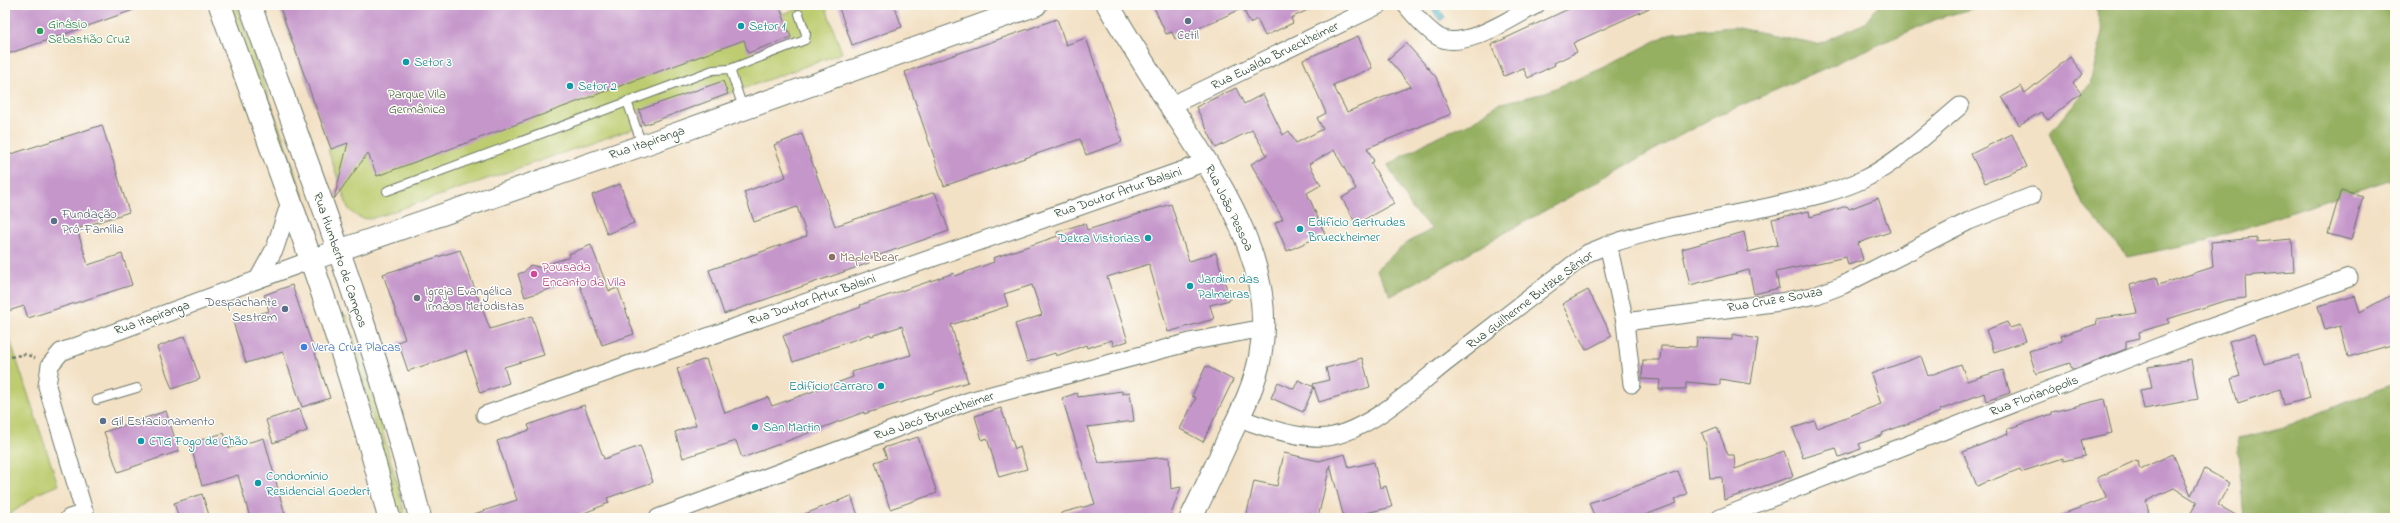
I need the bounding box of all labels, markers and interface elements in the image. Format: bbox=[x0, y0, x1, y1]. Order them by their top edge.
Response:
place label: Ginásio Sebastião Cruz bbox=[48, 15, 131, 49]
marker: Cetil bbox=[1183, 16, 1193, 26]
street label: Rua Ewaldo Brueckheimer bbox=[1208, 16, 1343, 95]
place label: Setor 1 bbox=[749, 17, 786, 36]
marker: Setor 1 bbox=[736, 21, 746, 31]
marker: Ginásio Sebastião Cruz bbox=[35, 26, 45, 36]
place label: Cetil bbox=[1177, 26, 1199, 45]
place label: Setor 3 bbox=[414, 53, 452, 72]
marker: Setor 3 bbox=[401, 57, 411, 67]
place label: Setor 2 bbox=[578, 77, 618, 96]
marker: Setor 2 bbox=[565, 81, 575, 91]
park label: Parque Vila Germânica bbox=[388, 85, 446, 119]
street label: Rua Itapiranga bbox=[607, 121, 688, 166]
street label: Rua Doutor Artur Balsini bbox=[1052, 162, 1184, 224]
street label: Rua João Pessoa bbox=[1200, 162, 1258, 254]
street label: Rua Humberto de Campos bbox=[308, 190, 372, 331]
place label: Fundação Pró-Família bbox=[61, 205, 124, 239]
place label: Edifício Gertrudes Brueckheimer bbox=[1307, 213, 1406, 247]
marker: Fundação Pró-Família bbox=[49, 216, 59, 226]
marker: Edifício Gertrudes Brueckheimer bbox=[1295, 224, 1305, 234]
place label: Dekra Vistorias bbox=[1057, 229, 1140, 248]
marker: Dekra Vistorias bbox=[1143, 233, 1153, 243]
street label: Rua Guilherme Butzke Sênior bbox=[1463, 245, 1598, 354]
place label: Maple Bear bbox=[840, 248, 899, 267]
marker: Maple Bear bbox=[827, 252, 837, 262]
place label: Pousada Encanto da Vila bbox=[542, 258, 626, 292]
marker: Pousada Encanto da Vila bbox=[529, 269, 539, 279]
street label: Rua Doutor Artur Balsini bbox=[746, 269, 878, 331]
place label: Jardim das Palmeiras bbox=[1198, 270, 1260, 304]
marker: Jardim das Palmeiras bbox=[1185, 281, 1195, 291]
place label: Igreja Evangélica Irmãos Metodistas bbox=[425, 282, 525, 316]
street label: Rua Cruz e Souza bbox=[1726, 282, 1824, 318]
place label: Despachante Sestrem bbox=[204, 293, 277, 327]
marker: Igreja Evangélica Irmãos Metodistas bbox=[412, 293, 422, 303]
street label: Rua Itapiranga bbox=[112, 296, 193, 341]
marker: Despachante Sestrem bbox=[280, 304, 290, 314]
place label: Vera Cruz Placas bbox=[311, 338, 401, 357]
marker: Vera Cruz Placas bbox=[299, 342, 309, 352]
street label: Rua Florianópolis bbox=[1987, 370, 2081, 422]
place label: Edifício Carraro bbox=[789, 377, 873, 396]
marker: Edifício Carraro bbox=[876, 381, 886, 391]
street label: Rua Jacó Brueckheimer bbox=[871, 386, 997, 445]
place label: Gil Estacionamento bbox=[111, 412, 215, 431]
marker: Gil Estacionamento bbox=[98, 416, 108, 426]
place label: San Martin bbox=[763, 418, 820, 437]
marker: San Martin bbox=[750, 422, 760, 432]
place label: CTG Fogo de Chão bbox=[149, 432, 248, 452]
marker: CTG Fogo de Chão bbox=[136, 436, 146, 446]
place label: Condomínio Residencial Goedert bbox=[266, 467, 371, 501]
marker: Condomínio Residencial Goedert bbox=[253, 478, 263, 488]

